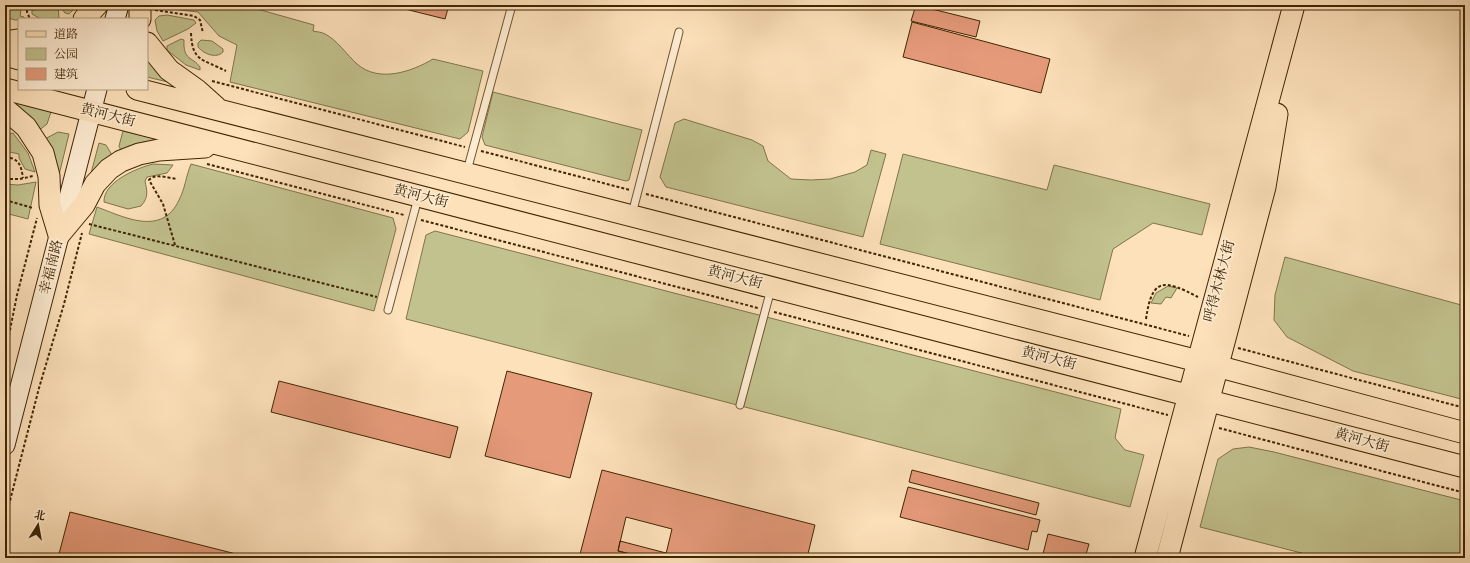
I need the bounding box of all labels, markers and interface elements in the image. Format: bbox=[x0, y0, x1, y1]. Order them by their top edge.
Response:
legend bbox=[18, 18, 148, 90]
text: 道路 bbox=[54, 27, 78, 41]
text: 公园 bbox=[54, 47, 78, 61]
text: 建筑 bbox=[54, 67, 78, 81]
street label: 黄河大街 bbox=[79, 100, 137, 130]
street label: 黄河大街 bbox=[392, 181, 450, 211]
street label: 幸福南路 bbox=[36, 238, 66, 296]
street label: 呼得木林大街 bbox=[1200, 238, 1238, 324]
street label: 黄河大街 bbox=[706, 262, 764, 292]
street label: 黄河大街 bbox=[1020, 343, 1078, 373]
street label: 黄河大街 bbox=[1333, 425, 1391, 455]
north arrow bbox=[18, 505, 58, 545]
text: 北 bbox=[33, 508, 46, 523]

